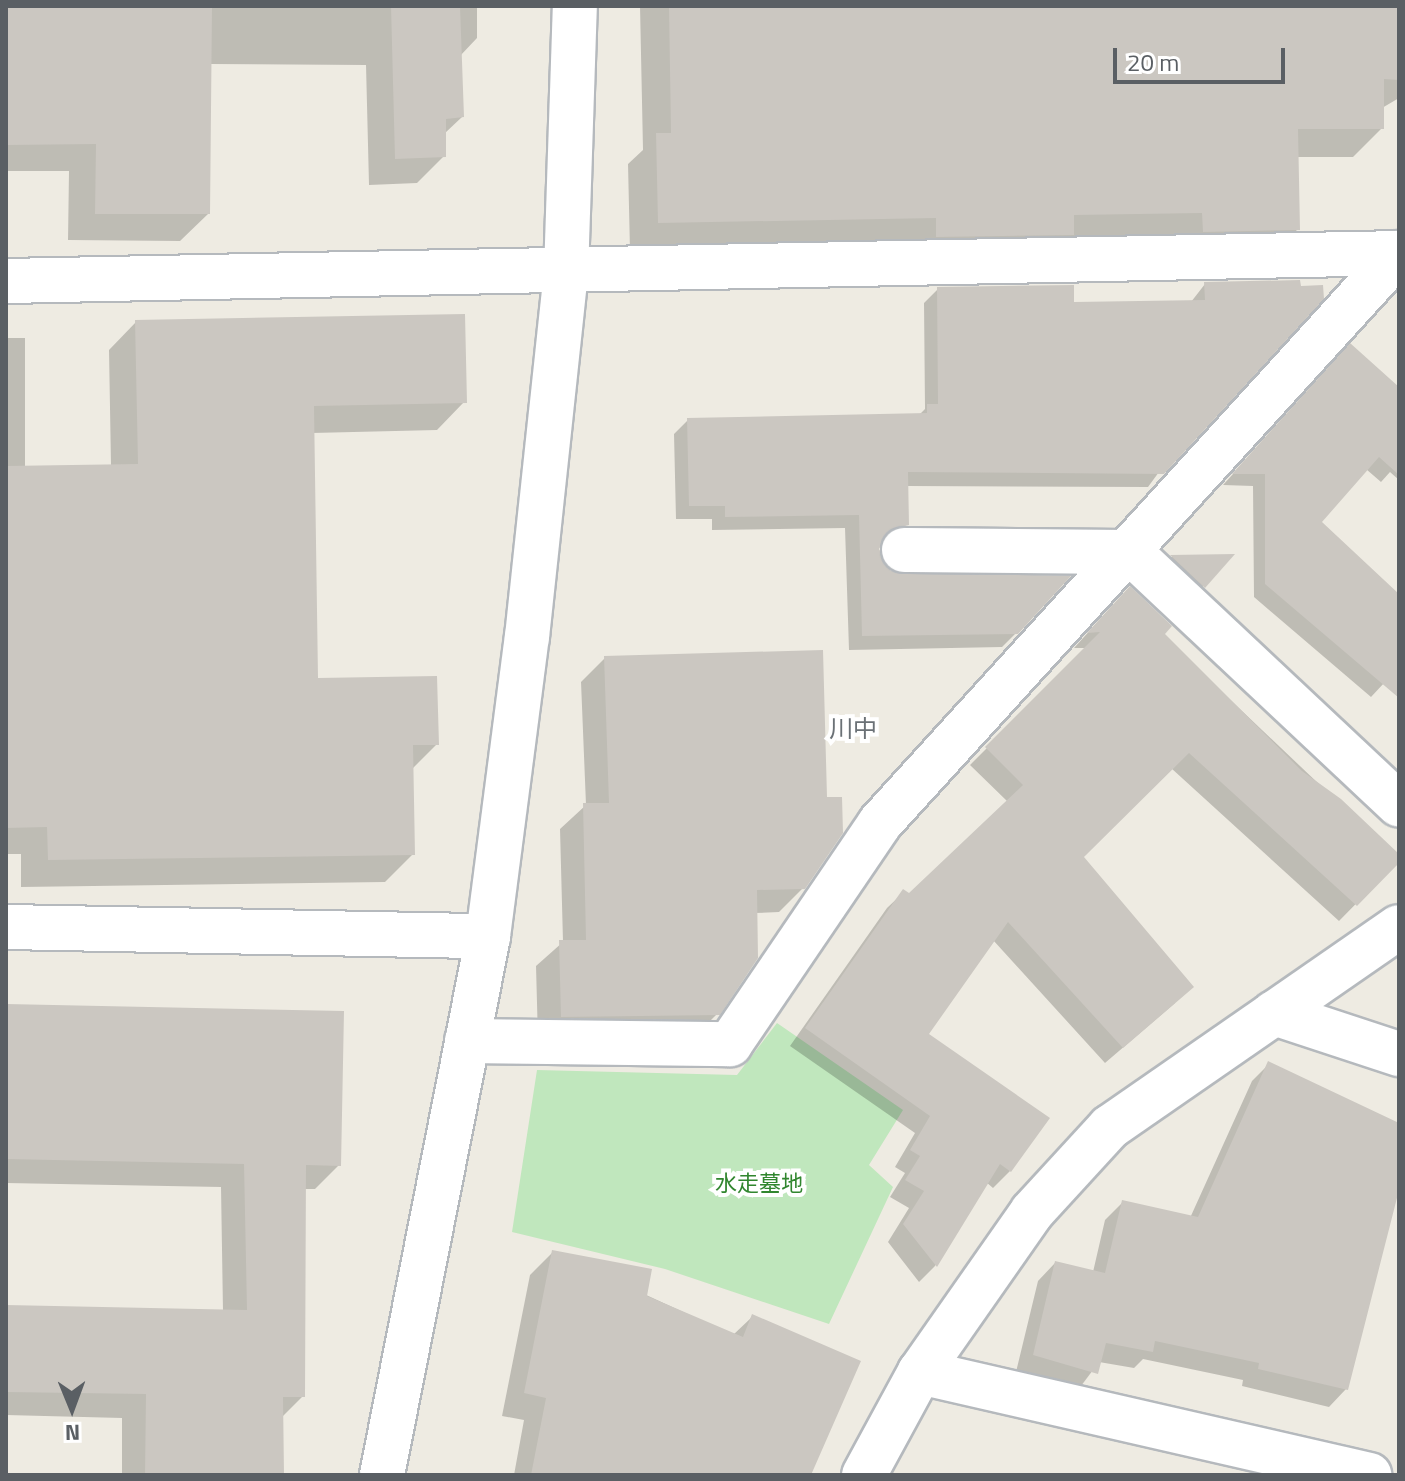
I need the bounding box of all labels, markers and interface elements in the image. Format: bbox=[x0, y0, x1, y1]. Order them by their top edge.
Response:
scale bar bbox=[1117, 32, 1289, 82]
text: 20 m bbox=[1127, 44, 1179, 80]
district label: 川中 bbox=[829, 715, 877, 743]
park label: 水走墓地 bbox=[715, 1171, 803, 1197]
north arrow bbox=[32, 1369, 112, 1449]
text: N bbox=[64, 1416, 80, 1450]

